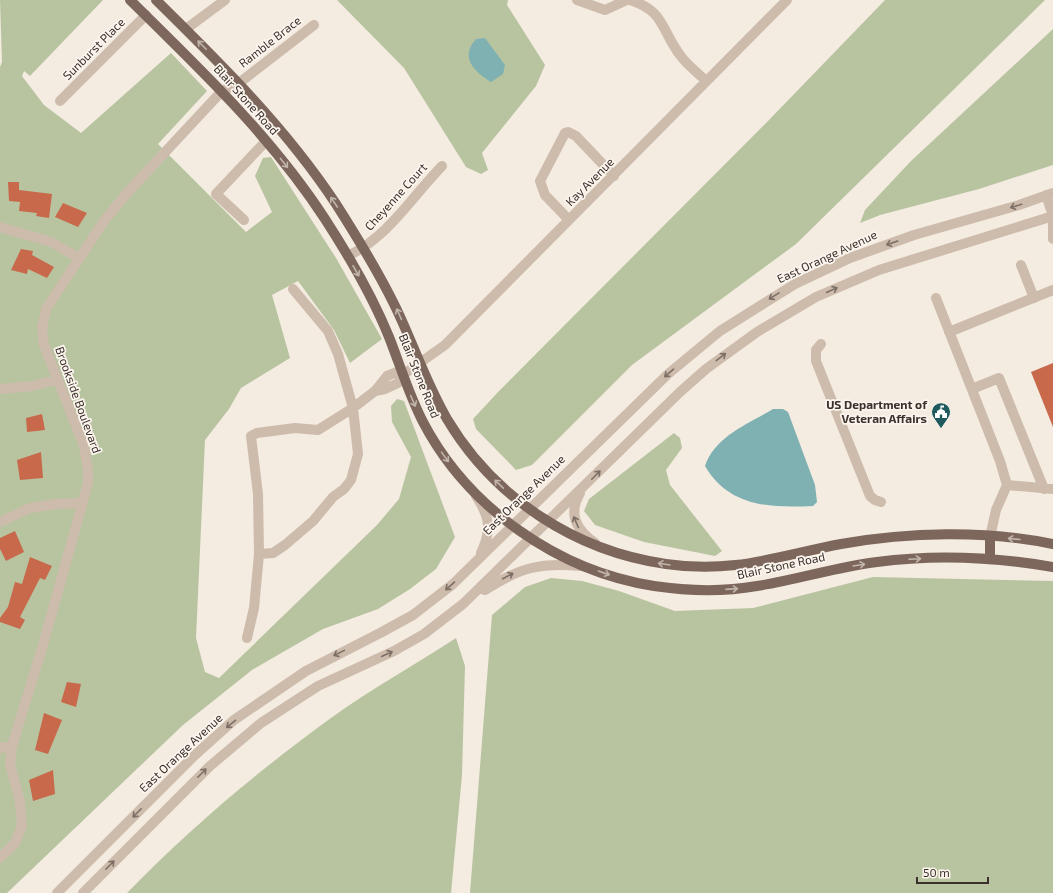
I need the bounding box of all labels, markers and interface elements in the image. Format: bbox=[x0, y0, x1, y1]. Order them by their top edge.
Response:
street label: Ramble Brace bbox=[235, 13, 303, 70]
street label: Sunburst Place bbox=[59, 14, 127, 82]
one-way arrow bbox=[197, 40, 207, 50]
street label: Blair Stone Road bbox=[212, 61, 282, 137]
street label: Kay Avenue bbox=[562, 154, 616, 208]
one-way arrow bbox=[279, 157, 288, 168]
street label: Cheyenne Court bbox=[361, 159, 429, 233]
one-way arrow bbox=[330, 197, 338, 208]
one-way arrow bbox=[1010, 203, 1023, 210]
street label: East Orange Avenue bbox=[774, 227, 879, 285]
one-way arrow bbox=[886, 239, 898, 247]
one-way arrow bbox=[352, 264, 360, 276]
one-way arrow bbox=[826, 286, 838, 293]
one-way arrow bbox=[768, 292, 779, 301]
one-way arrow bbox=[395, 309, 402, 321]
street label: Blair Stone Road bbox=[397, 331, 443, 420]
street label: Brookside Boulevard bbox=[53, 344, 105, 455]
one-way arrow bbox=[715, 353, 726, 362]
one-way arrow bbox=[664, 368, 674, 377]
one-way arrow bbox=[410, 394, 417, 406]
place label: US Department of Veteran Affairs bbox=[826, 397, 928, 425]
public building icon: US Department of Veteran Affairs bbox=[930, 401, 952, 429]
street label: East Orange Avenue bbox=[479, 451, 567, 537]
one-way arrow bbox=[441, 452, 449, 463]
one-way arrow bbox=[591, 470, 601, 480]
one-way arrow bbox=[494, 479, 504, 489]
one-way arrow bbox=[572, 516, 579, 528]
one-way arrow bbox=[1008, 535, 1021, 543]
street label: Blair Stone Road bbox=[736, 549, 826, 581]
one-way arrow bbox=[908, 555, 921, 562]
one-way arrow bbox=[658, 560, 671, 568]
one-way arrow bbox=[852, 560, 865, 568]
one-way arrow bbox=[597, 570, 610, 577]
one-way arrow bbox=[502, 572, 514, 579]
one-way arrow bbox=[445, 581, 455, 590]
one-way arrow bbox=[725, 586, 738, 593]
one-way arrow bbox=[334, 650, 346, 657]
one-way arrow bbox=[381, 650, 393, 657]
street label: East Orange Avenue bbox=[136, 710, 225, 794]
one-way arrow bbox=[225, 719, 236, 728]
one-way arrow bbox=[197, 768, 207, 778]
one-way arrow bbox=[132, 808, 142, 818]
scale bar bbox=[917, 859, 988, 885]
one-way arrow bbox=[106, 860, 115, 870]
text: 50 m bbox=[923, 865, 950, 879]

